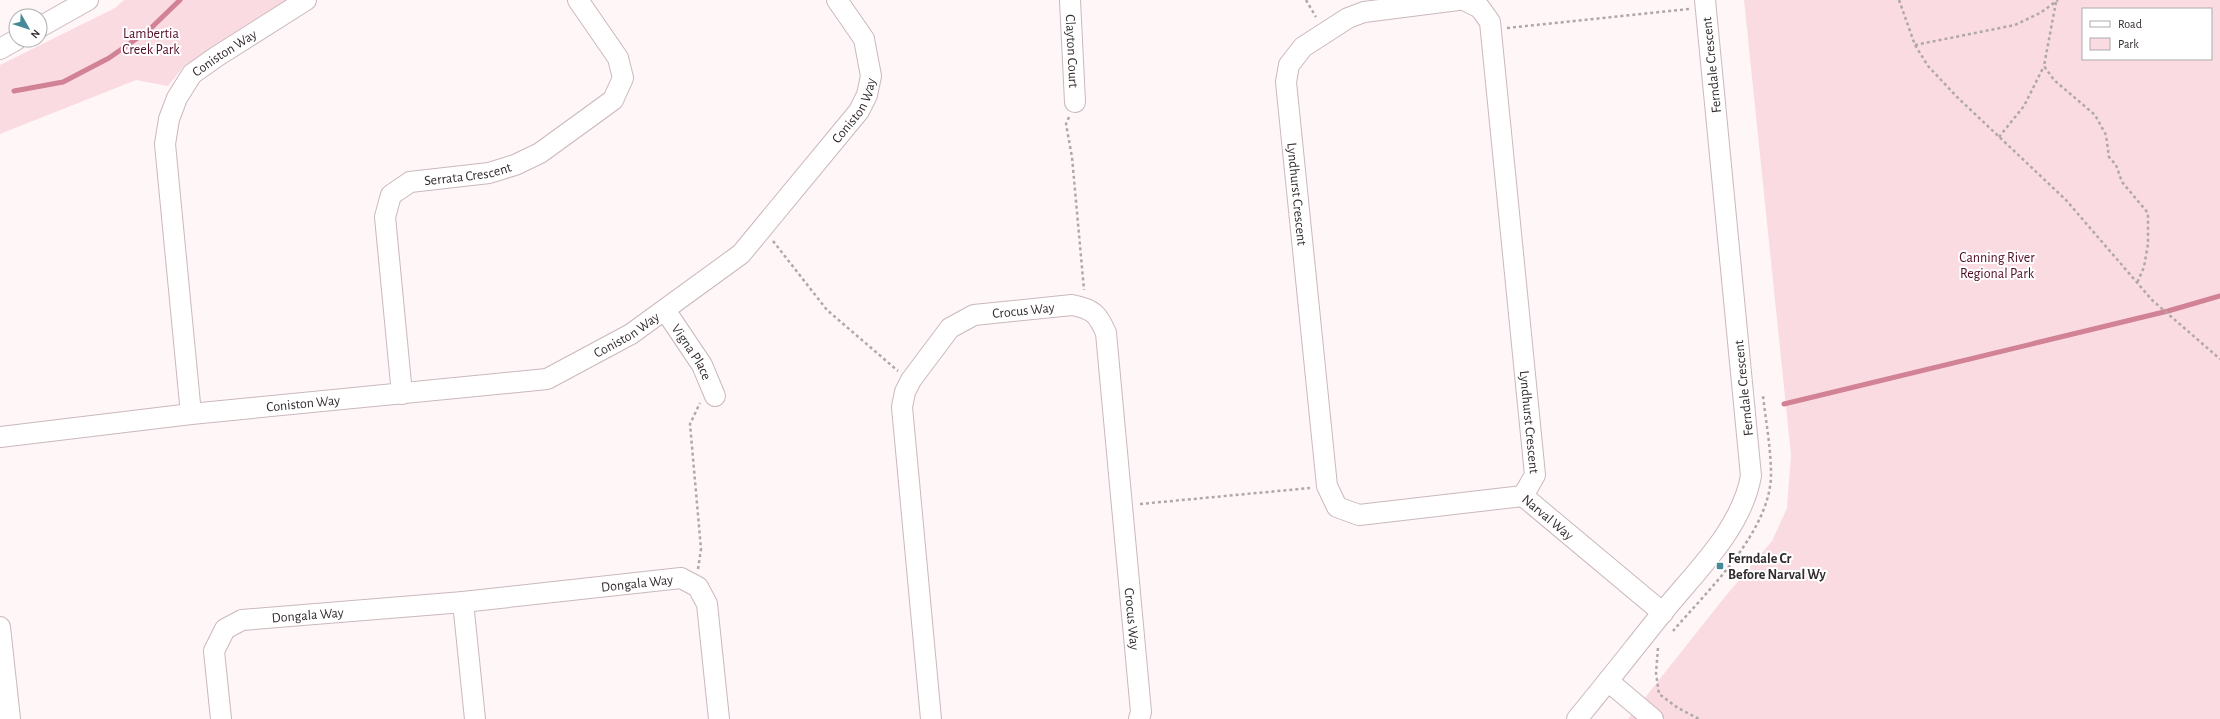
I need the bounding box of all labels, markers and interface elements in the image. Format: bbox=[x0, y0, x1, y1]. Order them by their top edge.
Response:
north arrow bbox=[8, 8, 48, 48]
legend bbox=[2082, 8, 2212, 60]
street label: Clayton Court bbox=[1063, 14, 1080, 89]
street label: Ferndale Crescent bbox=[1700, 16, 1724, 114]
text: Road bbox=[2118, 18, 2142, 30]
park label: Lambertia Creek Park bbox=[122, 27, 180, 57]
street label: Coniston Way bbox=[190, 27, 259, 80]
text: N bbox=[29, 28, 42, 40]
text: Park bbox=[2118, 38, 2139, 50]
street label: Coniston Way bbox=[830, 77, 878, 146]
street label: Lyndhurst Crescent bbox=[1284, 142, 1309, 247]
street label: Serrata Crescent bbox=[424, 160, 514, 188]
park label: Canning River Regional Park bbox=[1959, 251, 2035, 281]
street label: Crocus Way bbox=[992, 301, 1055, 321]
street label: Coniston Way bbox=[592, 310, 662, 361]
street label: Vigna Place bbox=[669, 322, 713, 382]
street label: Ferndale Crescent bbox=[1732, 339, 1756, 437]
street label: Lyndhurst Crescent bbox=[1517, 370, 1541, 475]
street label: Coniston Way bbox=[266, 393, 341, 415]
street label: Narval Way bbox=[1519, 492, 1576, 543]
place label: Ferndale Cr Before Narval Wy bbox=[1728, 552, 1826, 582]
marker: Ferndale Cr Before Narval Wy bbox=[1715, 561, 1725, 571]
street label: Dongala Way bbox=[600, 573, 674, 595]
street label: Crocus Way bbox=[1122, 587, 1141, 651]
street label: Dongala Way bbox=[271, 606, 344, 626]

